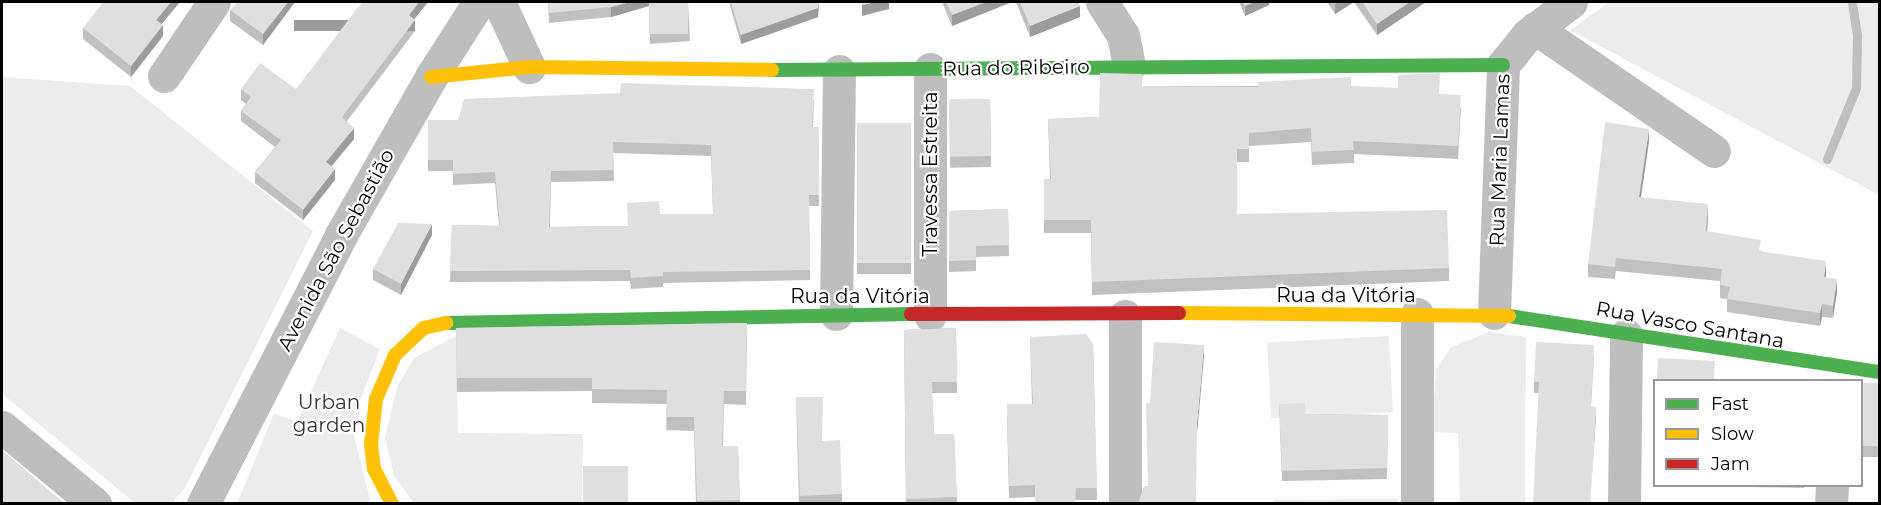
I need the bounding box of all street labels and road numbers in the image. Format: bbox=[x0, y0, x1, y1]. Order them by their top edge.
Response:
street label: Rua do Ribeiro bbox=[942, 55, 1090, 81]
street label: Rua Maria Lamas bbox=[1485, 73, 1515, 247]
street label: Travessa Estreita bbox=[918, 92, 942, 256]
street label: Avenida São Sebastião bbox=[273, 145, 399, 355]
street label: Rua da Vitória bbox=[1276, 283, 1416, 307]
street label: Rua da Vitória bbox=[790, 284, 930, 308]
street label: Rua Vasco Santana bbox=[1594, 297, 1786, 353]

